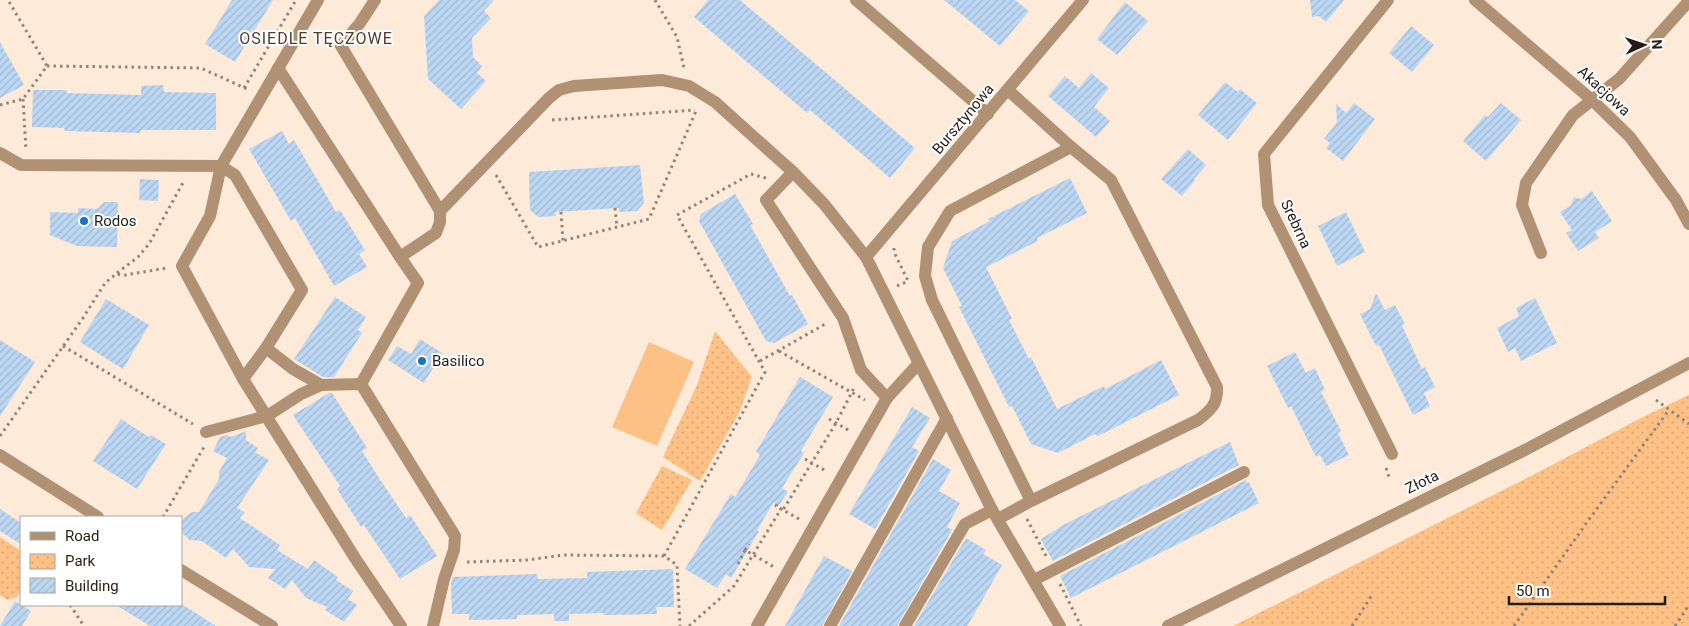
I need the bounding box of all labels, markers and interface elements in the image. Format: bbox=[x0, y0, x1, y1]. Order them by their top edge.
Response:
north arrow bbox=[1619, 20, 1669, 70]
district label: OSIEDLE TĘCZOWE bbox=[239, 29, 393, 48]
text: N bbox=[1649, 39, 1665, 50]
street label: Akacjowa bbox=[1574, 62, 1634, 120]
street label: Bursztynowa bbox=[928, 80, 998, 158]
street label: Srebrna bbox=[1277, 197, 1315, 251]
place label: Rodos bbox=[94, 212, 137, 230]
marker: Rodos bbox=[78, 215, 90, 227]
place label: Basilico bbox=[432, 352, 485, 370]
marker: Basilico bbox=[416, 355, 428, 367]
street label: Złota bbox=[1402, 466, 1442, 498]
legend bbox=[20, 516, 182, 606]
text: Road bbox=[65, 527, 99, 545]
text: Park bbox=[65, 552, 96, 570]
scale bar bbox=[1509, 574, 1665, 606]
text: Building bbox=[65, 577, 119, 595]
text: 50 m bbox=[1516, 582, 1550, 600]

